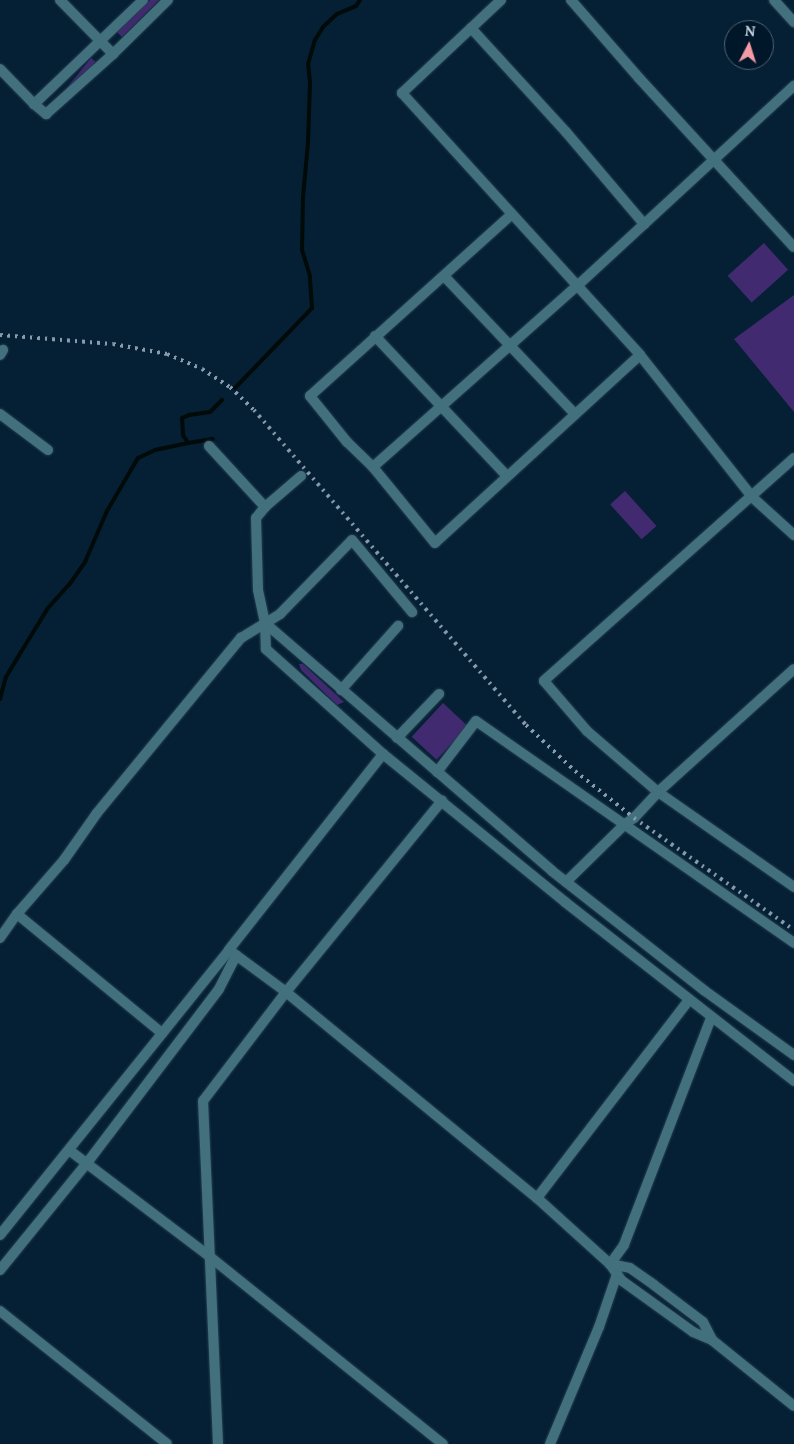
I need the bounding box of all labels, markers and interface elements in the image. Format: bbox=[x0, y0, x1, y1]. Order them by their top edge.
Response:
north arrow bbox=[724, 20, 774, 70]
text: N bbox=[744, 22, 756, 40]

